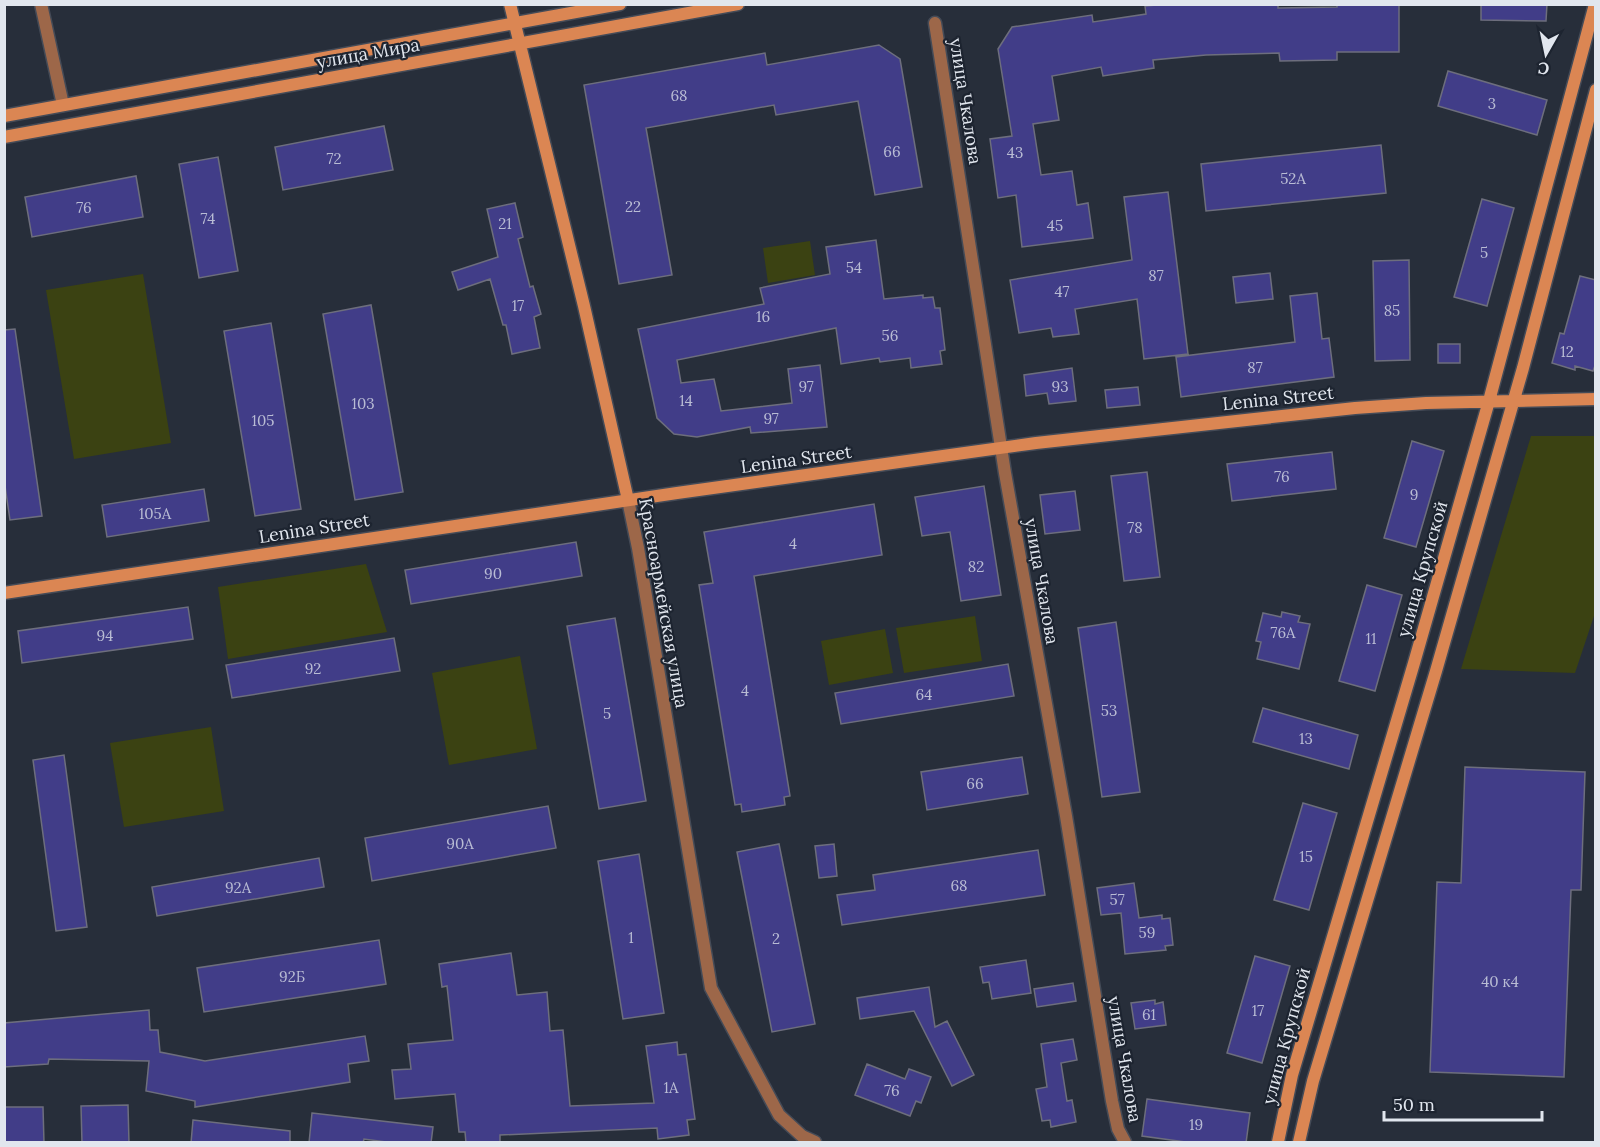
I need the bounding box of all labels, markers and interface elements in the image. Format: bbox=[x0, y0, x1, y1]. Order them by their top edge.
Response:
north arrow bbox=[1516, 24, 1576, 84]
street label: улица Мира bbox=[315, 33, 421, 73]
street label: улица Чкалова bbox=[945, 36, 987, 166]
text: С bbox=[1537, 58, 1551, 80]
house number: 68 bbox=[670, 86, 688, 105]
house number: 3 bbox=[1488, 94, 1496, 113]
house number: 66 bbox=[883, 142, 901, 161]
house number: 43 bbox=[1007, 143, 1023, 162]
house number: 72 bbox=[327, 149, 341, 168]
house number: 52А bbox=[1280, 169, 1306, 188]
house number: 22 bbox=[625, 197, 641, 216]
house number: 76 bbox=[76, 198, 92, 217]
house number: 74 bbox=[201, 209, 215, 228]
house number: 21 bbox=[498, 214, 512, 233]
house number: 45 bbox=[1047, 216, 1063, 235]
house number: 5 bbox=[1480, 243, 1488, 262]
house number: 54 bbox=[846, 258, 862, 277]
house number: 87 bbox=[1148, 266, 1164, 285]
house number: 47 bbox=[1054, 282, 1070, 301]
house number: 17 bbox=[512, 296, 524, 315]
house number: 85 bbox=[1384, 301, 1400, 320]
house number: 16 bbox=[756, 307, 770, 326]
house number: 56 bbox=[882, 326, 898, 345]
house number: 12 bbox=[1560, 342, 1574, 361]
house number: 87 bbox=[1247, 358, 1263, 377]
house number: 97 bbox=[798, 377, 814, 396]
house number: 93 bbox=[1051, 377, 1069, 396]
street label: Lenina Street bbox=[1221, 381, 1335, 415]
house number: 14 bbox=[679, 391, 693, 410]
house number: 103 bbox=[351, 394, 375, 413]
house number: 97 bbox=[763, 409, 779, 428]
house number: 105 bbox=[252, 411, 274, 430]
street label: Lenina Street bbox=[739, 440, 853, 478]
house number: 76 bbox=[1274, 467, 1290, 486]
house number: 9 bbox=[1410, 485, 1418, 504]
street label: Красноармейская улица bbox=[634, 496, 694, 710]
street label: улица Крупской bbox=[1392, 498, 1452, 640]
house number: 105А bbox=[139, 504, 172, 523]
street label: Lenina Street bbox=[257, 508, 371, 548]
street label: улица Чкалова bbox=[1020, 516, 1064, 646]
house number: 78 bbox=[1127, 518, 1143, 537]
house number: 4 bbox=[789, 534, 797, 553]
house number: 82 bbox=[968, 557, 984, 576]
house number: 90 bbox=[484, 564, 502, 583]
house number: 76А bbox=[1271, 623, 1296, 642]
house number: 94 bbox=[97, 626, 113, 645]
house number: 11 bbox=[1366, 629, 1376, 648]
house number: 92 bbox=[305, 659, 321, 678]
house number: 4 bbox=[741, 681, 749, 700]
house number: 64 bbox=[916, 685, 932, 704]
house number: 53 bbox=[1101, 701, 1117, 720]
house number: 5 bbox=[603, 704, 611, 723]
house number: 13 bbox=[1299, 729, 1313, 748]
house number: 66 bbox=[966, 774, 984, 793]
house number: 90А bbox=[446, 834, 474, 853]
house number: 15 bbox=[1299, 847, 1313, 866]
house number: 68 bbox=[950, 876, 968, 895]
house number: 92А bbox=[225, 878, 252, 897]
house number: 57 bbox=[1109, 890, 1125, 909]
house number: 59 bbox=[1139, 923, 1155, 942]
house number: 1 bbox=[628, 928, 634, 947]
house number: 2 bbox=[772, 929, 780, 948]
street label: улица Крупской bbox=[1257, 965, 1315, 1107]
house number: 92Б bbox=[279, 967, 305, 986]
house number: 40 к4 bbox=[1481, 972, 1519, 991]
street label: улица Чкалова bbox=[1103, 994, 1147, 1124]
house number: 17 bbox=[1252, 1001, 1264, 1020]
house number: 61 bbox=[1142, 1005, 1156, 1024]
house number: 1А bbox=[663, 1078, 679, 1097]
house number: 76 bbox=[884, 1081, 900, 1100]
scale bar bbox=[1384, 1084, 1542, 1122]
text: 50 m bbox=[1393, 1093, 1435, 1116]
house number: 19 bbox=[1189, 1115, 1203, 1134]

